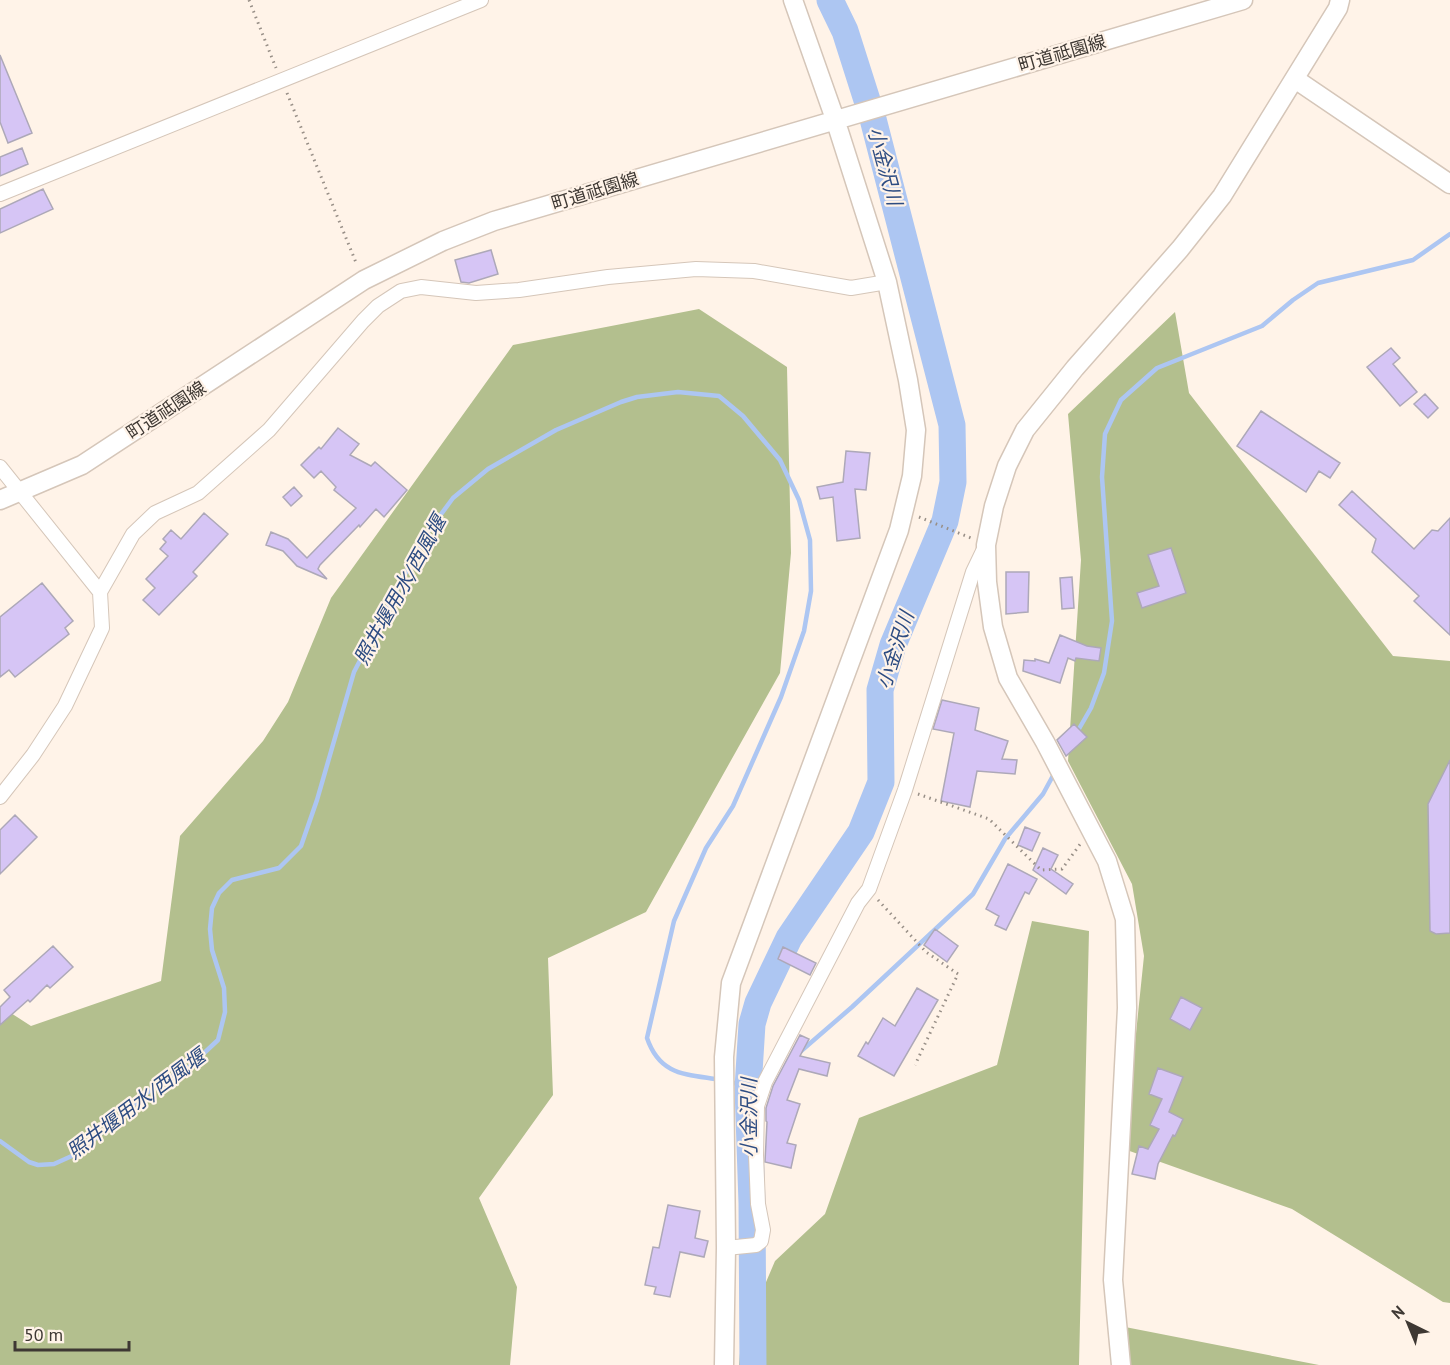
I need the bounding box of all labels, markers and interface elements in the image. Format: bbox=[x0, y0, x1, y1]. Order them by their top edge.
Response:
street label: 町道祗園線 bbox=[1016, 30, 1108, 76]
water label: 小金沢川 bbox=[862, 124, 908, 210]
street label: 町道祗園線 bbox=[549, 167, 641, 215]
street label: 町道祗園線 bbox=[122, 376, 210, 444]
water label: 照井堰用水/西風堰 bbox=[348, 507, 454, 669]
water label: 小金沢川 bbox=[870, 606, 920, 692]
water label: 照井堰用水/西風堰 bbox=[62, 1041, 214, 1165]
water label: 小金沢川 bbox=[736, 1076, 762, 1158]
north arrow bbox=[1378, 1293, 1438, 1353]
text: N bbox=[1387, 1301, 1408, 1323]
scale bar bbox=[15, 1314, 129, 1352]
text: 50 m bbox=[24, 1323, 63, 1346]

